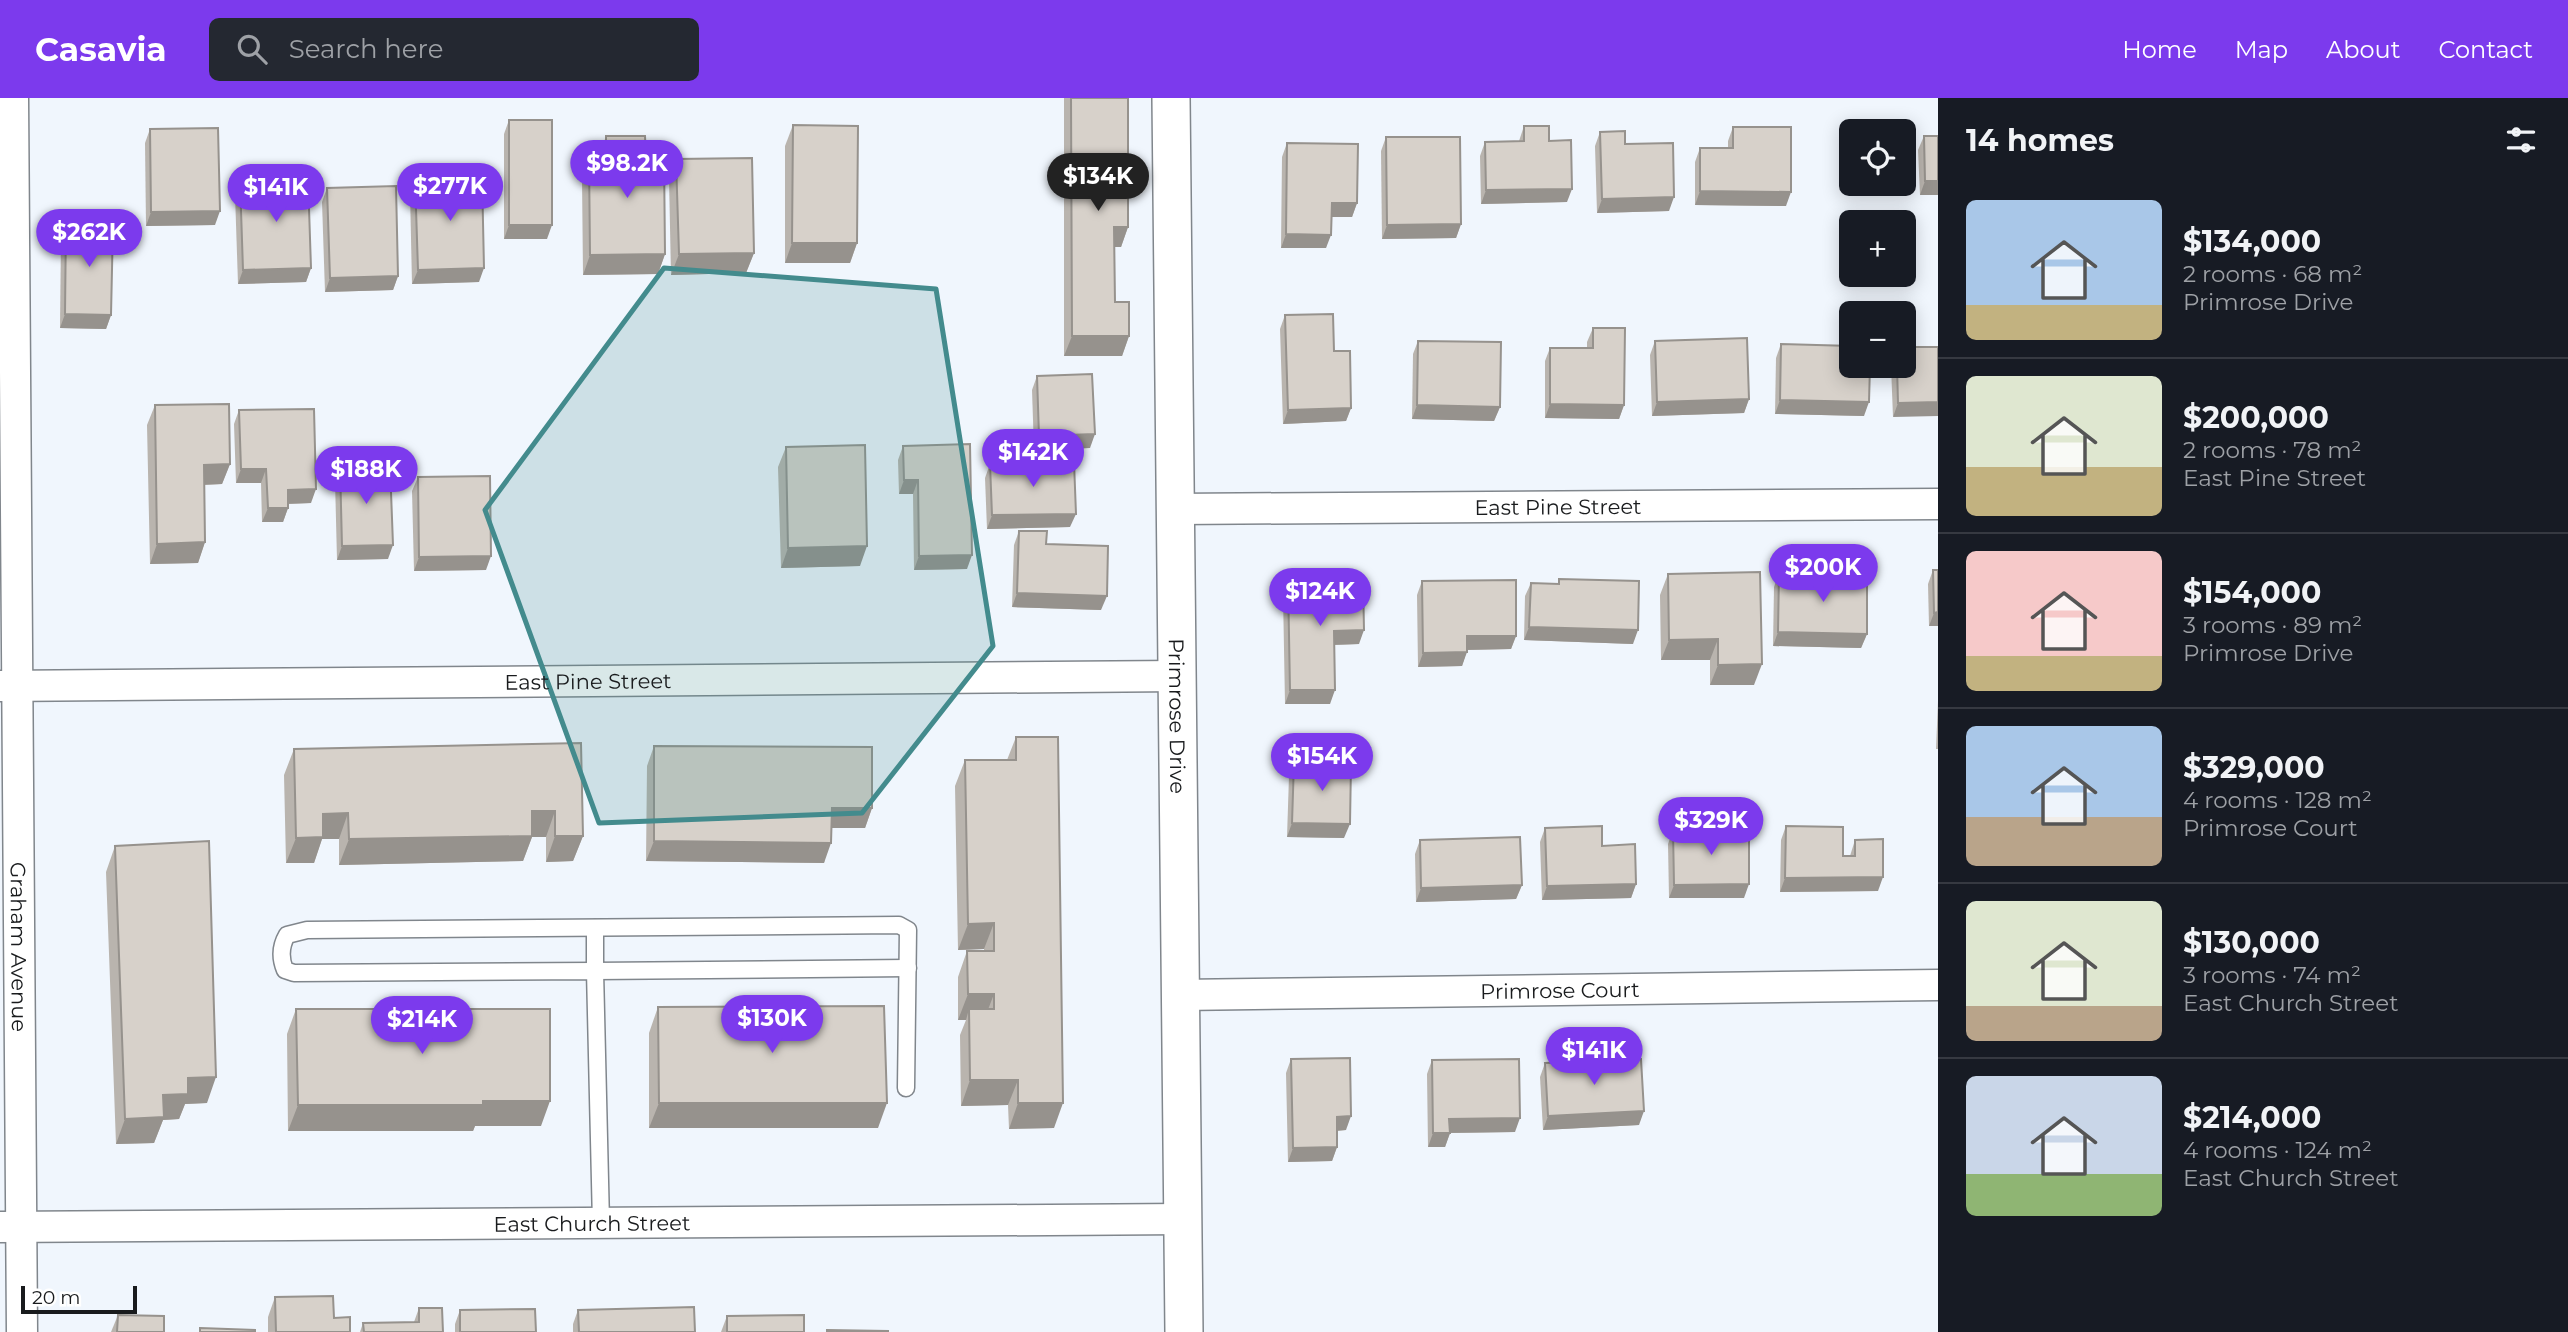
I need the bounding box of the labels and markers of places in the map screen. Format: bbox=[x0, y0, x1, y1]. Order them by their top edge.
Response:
pin: $98.2K bbox=[570, 140, 684, 200]
pin: $134K bbox=[1049, 153, 1147, 213]
pin: $141K bbox=[227, 164, 325, 224]
pin: $277K bbox=[401, 164, 499, 223]
pin: $262K bbox=[40, 209, 138, 269]
pin: $142K bbox=[984, 430, 1082, 489]
pin: $188K bbox=[317, 446, 415, 506]
pin: $200K bbox=[1774, 545, 1872, 604]
pin: $124K bbox=[1271, 568, 1369, 628]
pin: $154K bbox=[1273, 734, 1371, 793]
pin: $329K bbox=[1662, 798, 1760, 857]
pin: $214K bbox=[373, 996, 471, 1056]
pin: $130K bbox=[723, 996, 821, 1055]
pin: $141K bbox=[1545, 1028, 1643, 1087]

